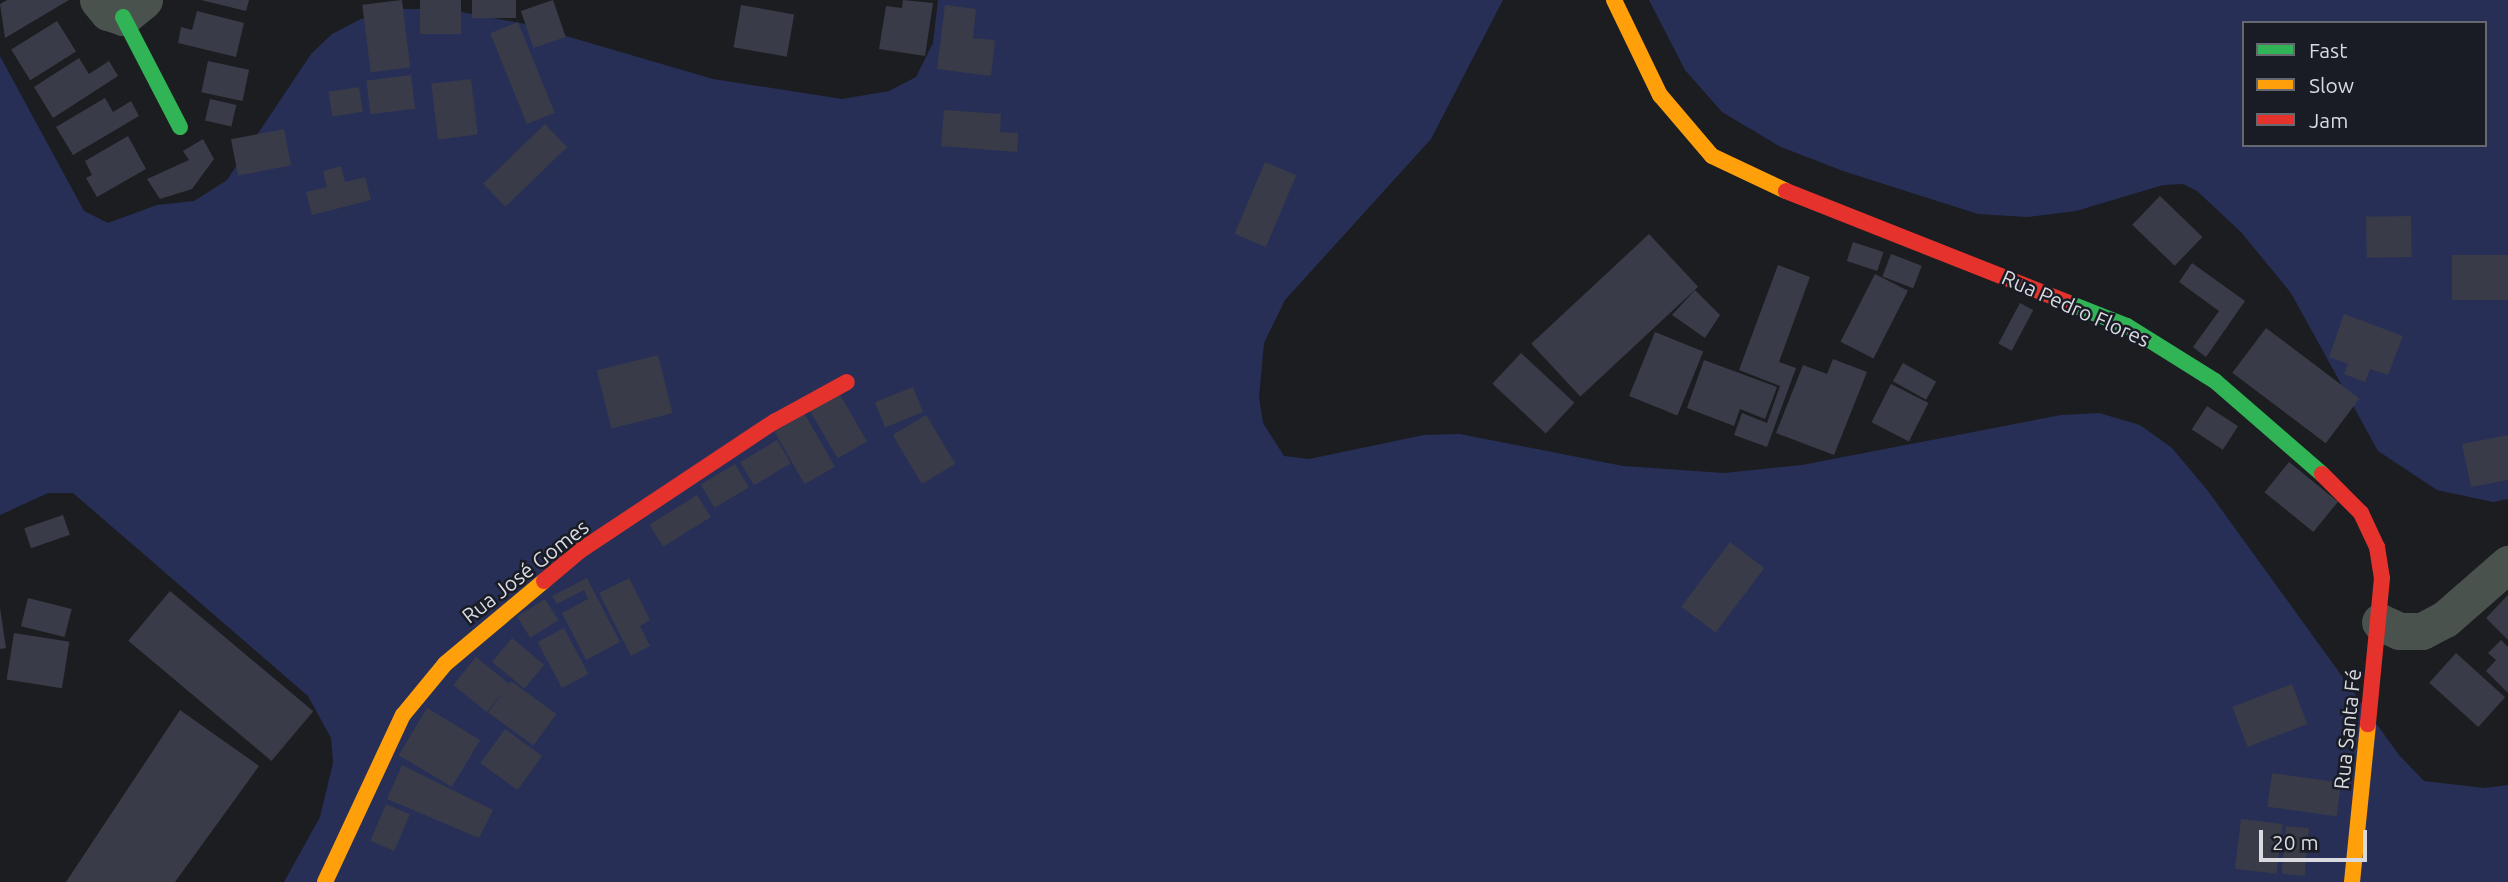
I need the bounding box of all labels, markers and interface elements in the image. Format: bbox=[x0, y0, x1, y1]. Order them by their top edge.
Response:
legend bbox=[2242, 21, 2487, 147]
text: Fast bbox=[2309, 38, 2347, 62]
text: Slow bbox=[2309, 73, 2354, 97]
text: Jam bbox=[2309, 108, 2348, 132]
street label: Rua Pedro Flores bbox=[1998, 264, 2154, 352]
street label: Rua José Gomes bbox=[457, 514, 593, 628]
street label: Rua Santa Fé bbox=[2328, 668, 2366, 790]
scale bar bbox=[2263, 816, 2372, 860]
text: 20 m bbox=[2272, 830, 2319, 854]

